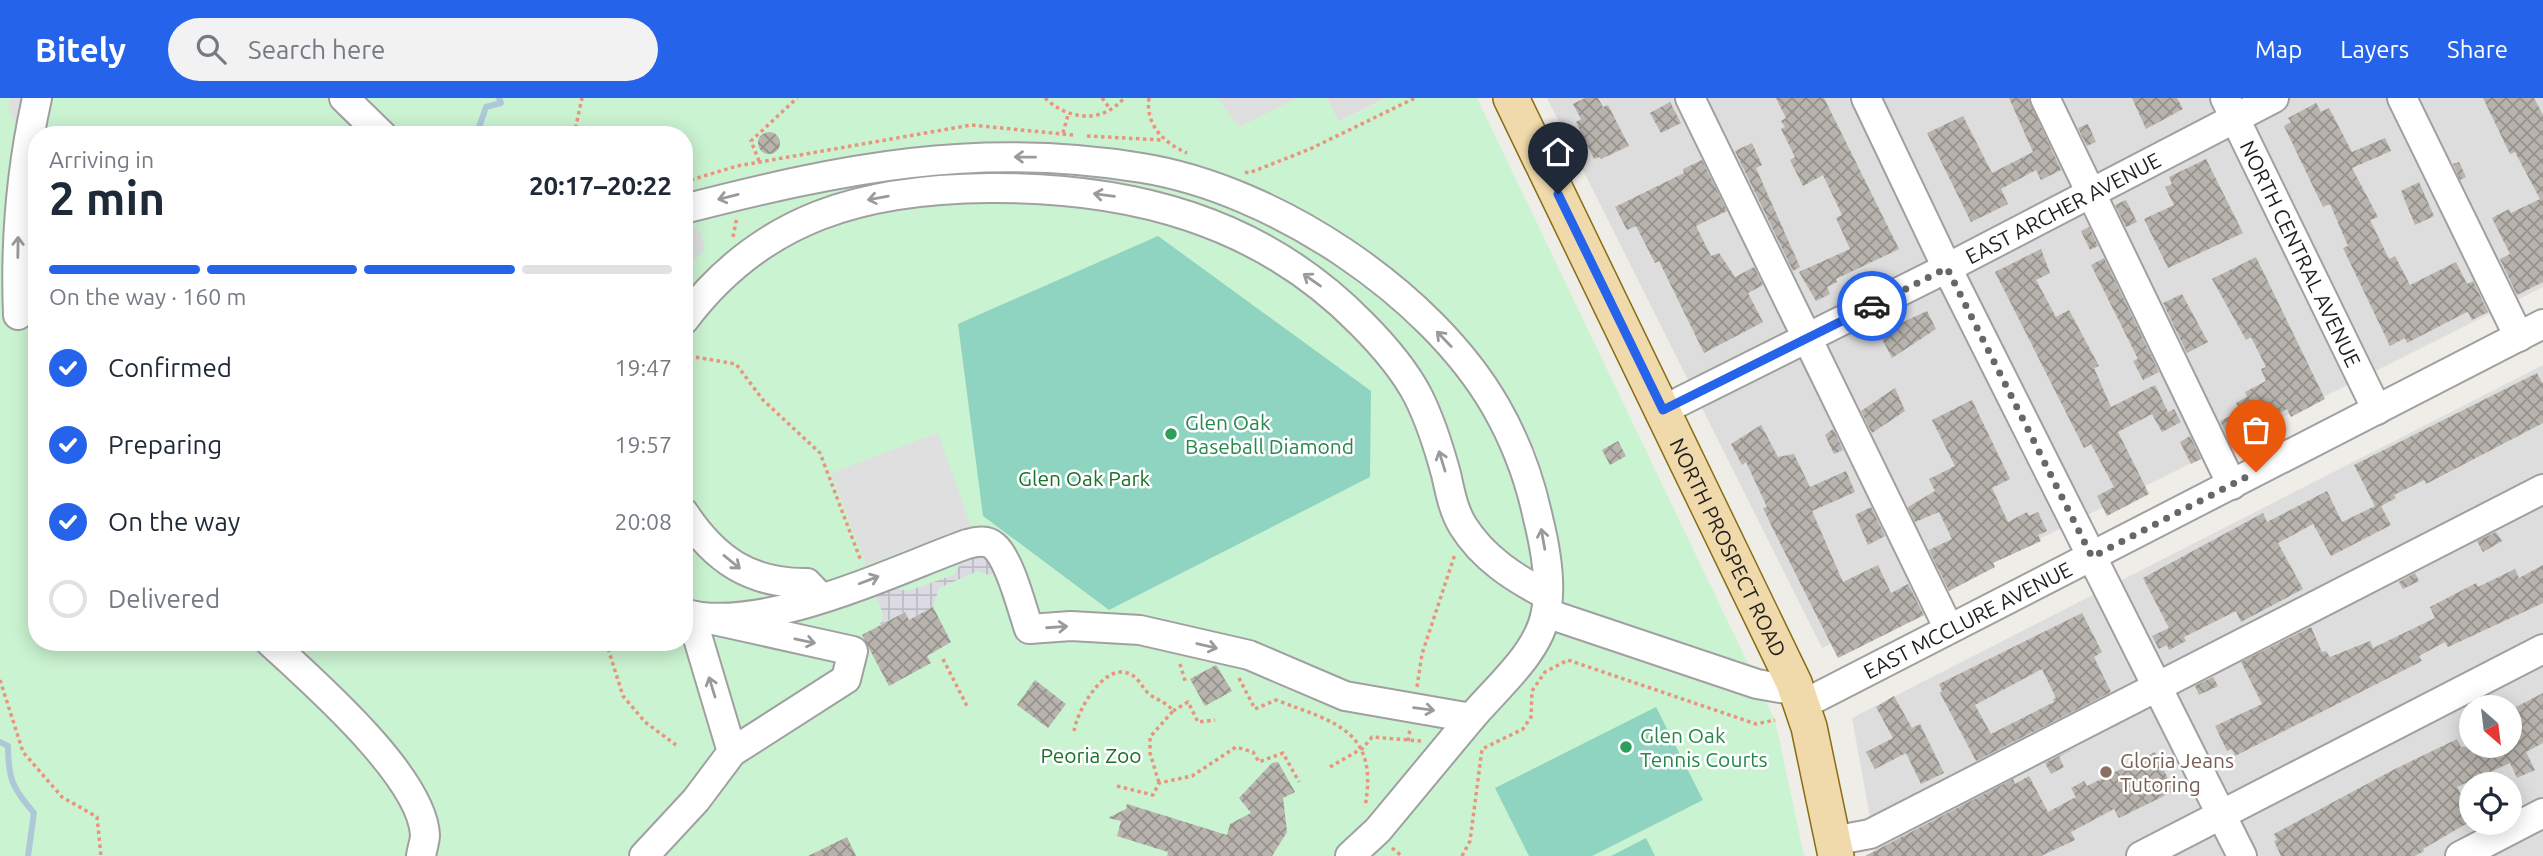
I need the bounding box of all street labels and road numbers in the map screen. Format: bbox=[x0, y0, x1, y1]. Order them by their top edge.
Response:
street label: NORTH CENTRAL AVENUE bbox=[2236, 137, 2366, 371]
street label: EAST ARCHER AVENUE bbox=[1961, 147, 2164, 268]
street label: NORTH PROSPECT ROAD bbox=[1665, 434, 1791, 660]
street label: EAST MCCLURE AVENUE bbox=[1859, 557, 2076, 683]

